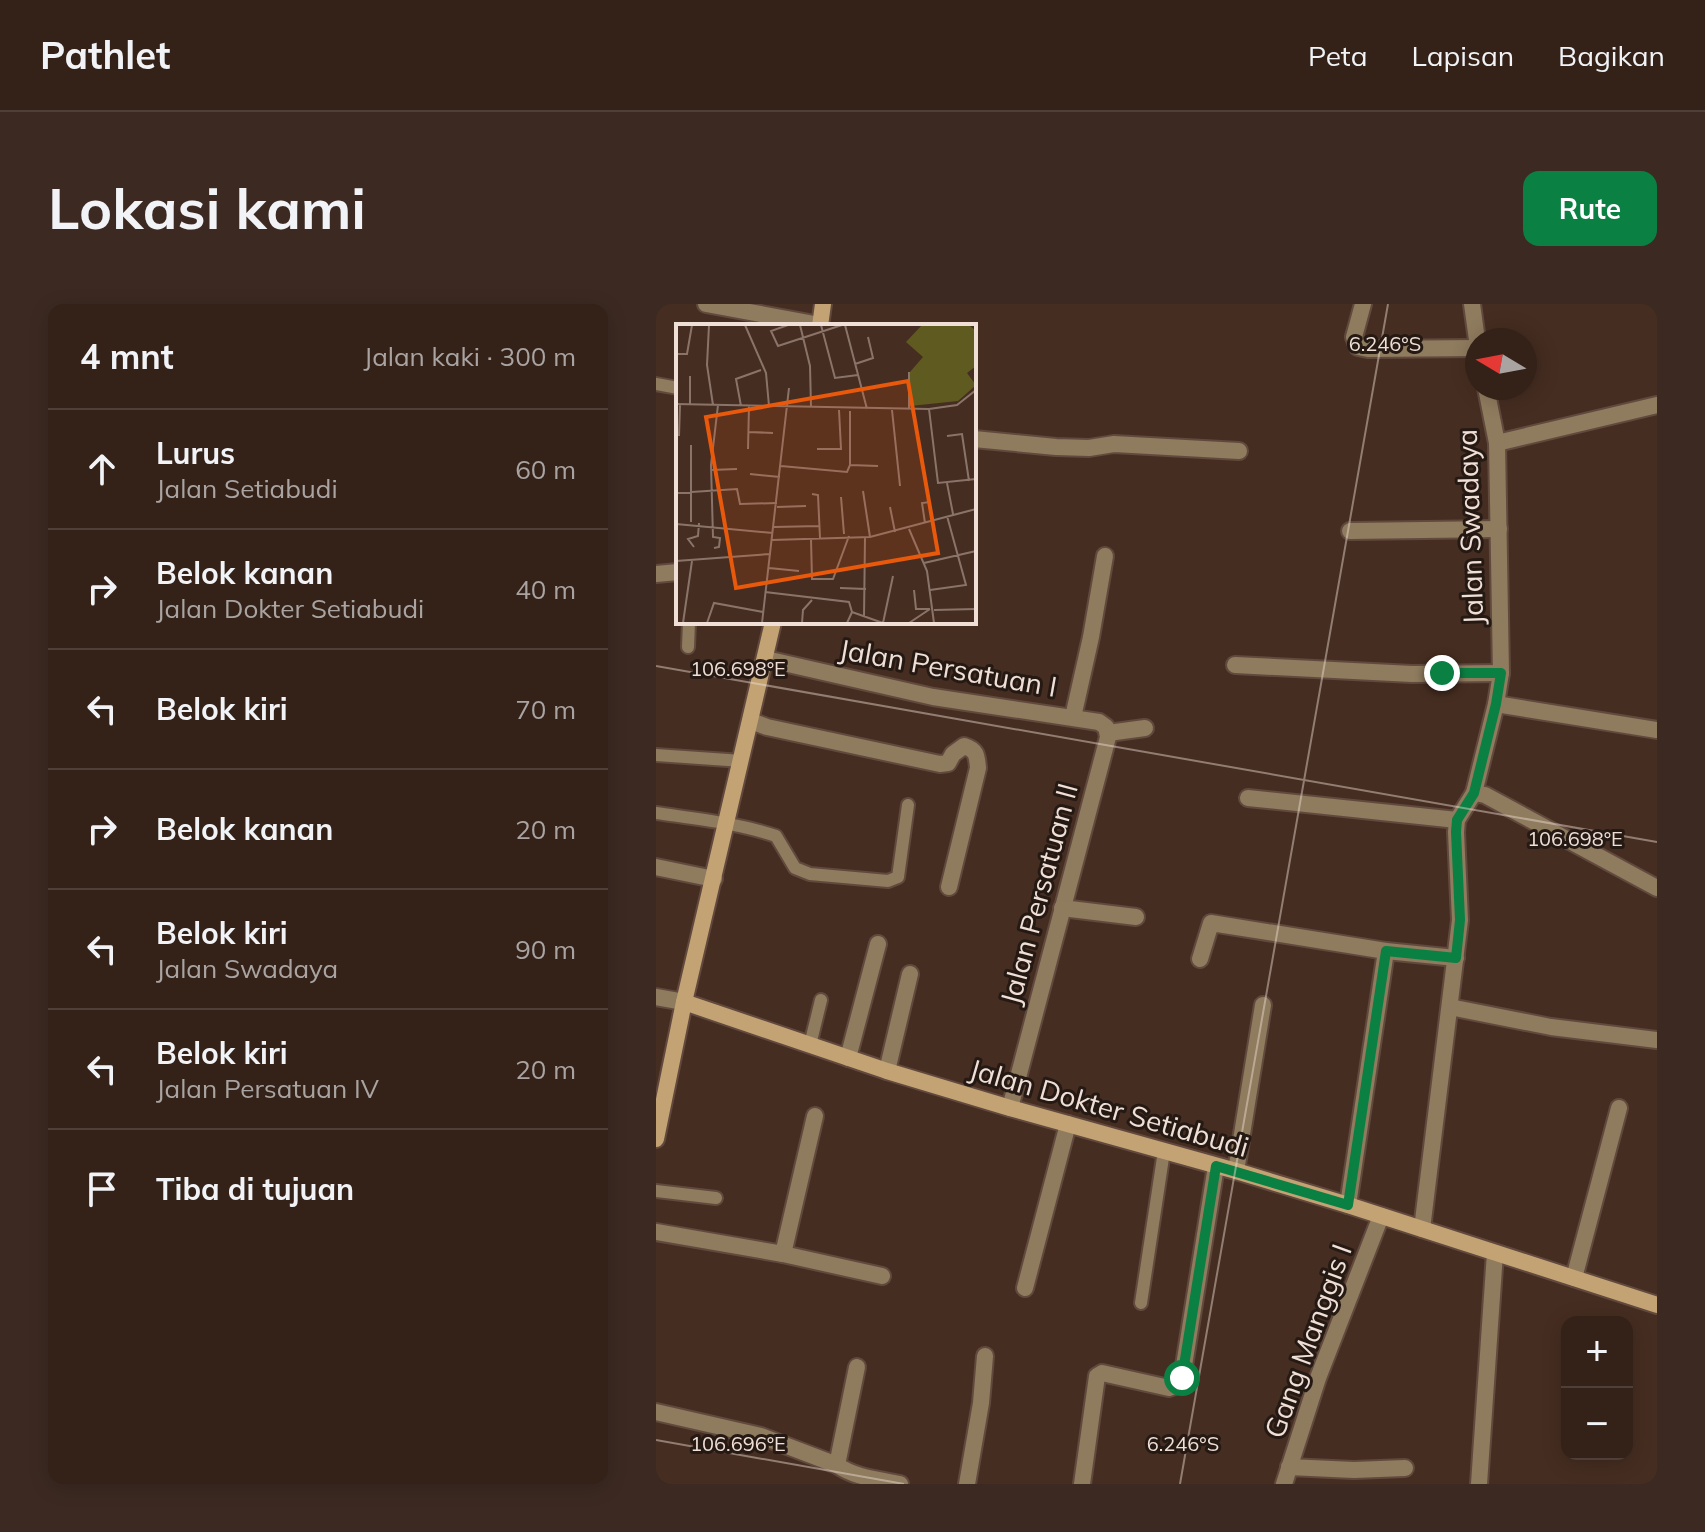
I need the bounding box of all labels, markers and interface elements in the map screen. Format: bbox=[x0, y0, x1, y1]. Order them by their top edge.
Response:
text: Pathlet bbox=[40, 31, 170, 79]
text: Peta bbox=[1308, 38, 1367, 73]
text: Lapisan bbox=[1411, 38, 1514, 73]
text: Bagikan bbox=[1558, 38, 1665, 73]
button: Rute bbox=[1523, 171, 1657, 246]
text: Lokasi kami bbox=[48, 173, 366, 243]
inset map bbox=[676, 324, 976, 624]
north arrow bbox=[1465, 328, 1537, 400]
text: 6.246°S bbox=[1349, 331, 1421, 356]
text: 4 mnt bbox=[80, 335, 174, 378]
text: Jalan kaki · 300 m bbox=[364, 340, 576, 373]
street label: Jalan Swadaya bbox=[1449, 428, 1490, 626]
text: Lurus bbox=[156, 434, 235, 472]
icon: ahead bbox=[80, 447, 124, 491]
text: 60 m bbox=[515, 453, 576, 486]
text: Jalan Setiabudi bbox=[156, 472, 338, 505]
text: Belok kanan bbox=[156, 554, 333, 592]
icon: right bbox=[80, 567, 124, 611]
text: 40 m bbox=[515, 573, 576, 606]
text: Jalan Dokter Setiabudi bbox=[156, 592, 424, 625]
street label: Jalan Persatuan I bbox=[836, 631, 1060, 704]
route end bbox=[1424, 655, 1460, 691]
text: 106.698°E bbox=[690, 656, 786, 681]
icon: left bbox=[80, 687, 124, 731]
text: Belok kiri bbox=[156, 690, 288, 728]
text: 70 m bbox=[515, 693, 576, 726]
street label: Jalan Persatuan II bbox=[992, 779, 1085, 1008]
icon: right bbox=[80, 807, 124, 851]
text: Belok kanan bbox=[156, 810, 333, 848]
text: 20 m bbox=[515, 813, 576, 846]
text: 106.698°E bbox=[1527, 826, 1623, 851]
text: Belok kiri bbox=[156, 914, 288, 952]
icon: left bbox=[80, 927, 124, 971]
text: 90 m bbox=[515, 933, 576, 966]
text: Jalan Swadaya bbox=[156, 952, 338, 985]
text: Belok kiri bbox=[156, 1034, 288, 1072]
icon: left bbox=[80, 1047, 124, 1091]
street label: Jalan Dokter Setiabudi bbox=[965, 1051, 1253, 1164]
text: 20 m bbox=[515, 1053, 576, 1086]
text: Jalan Persatuan IV bbox=[156, 1072, 379, 1105]
icon: arrive bbox=[80, 1167, 124, 1211]
text: Tiba di tujuan bbox=[156, 1170, 354, 1208]
street label: Gang Manggis I bbox=[1256, 1239, 1359, 1443]
map controls bbox=[1561, 1316, 1633, 1460]
button: + bbox=[1561, 1316, 1633, 1388]
route start bbox=[1164, 1360, 1200, 1396]
button: − bbox=[1561, 1388, 1633, 1460]
text: 106.696°E bbox=[690, 1431, 786, 1456]
text: 6.246°S bbox=[1147, 1431, 1219, 1456]

